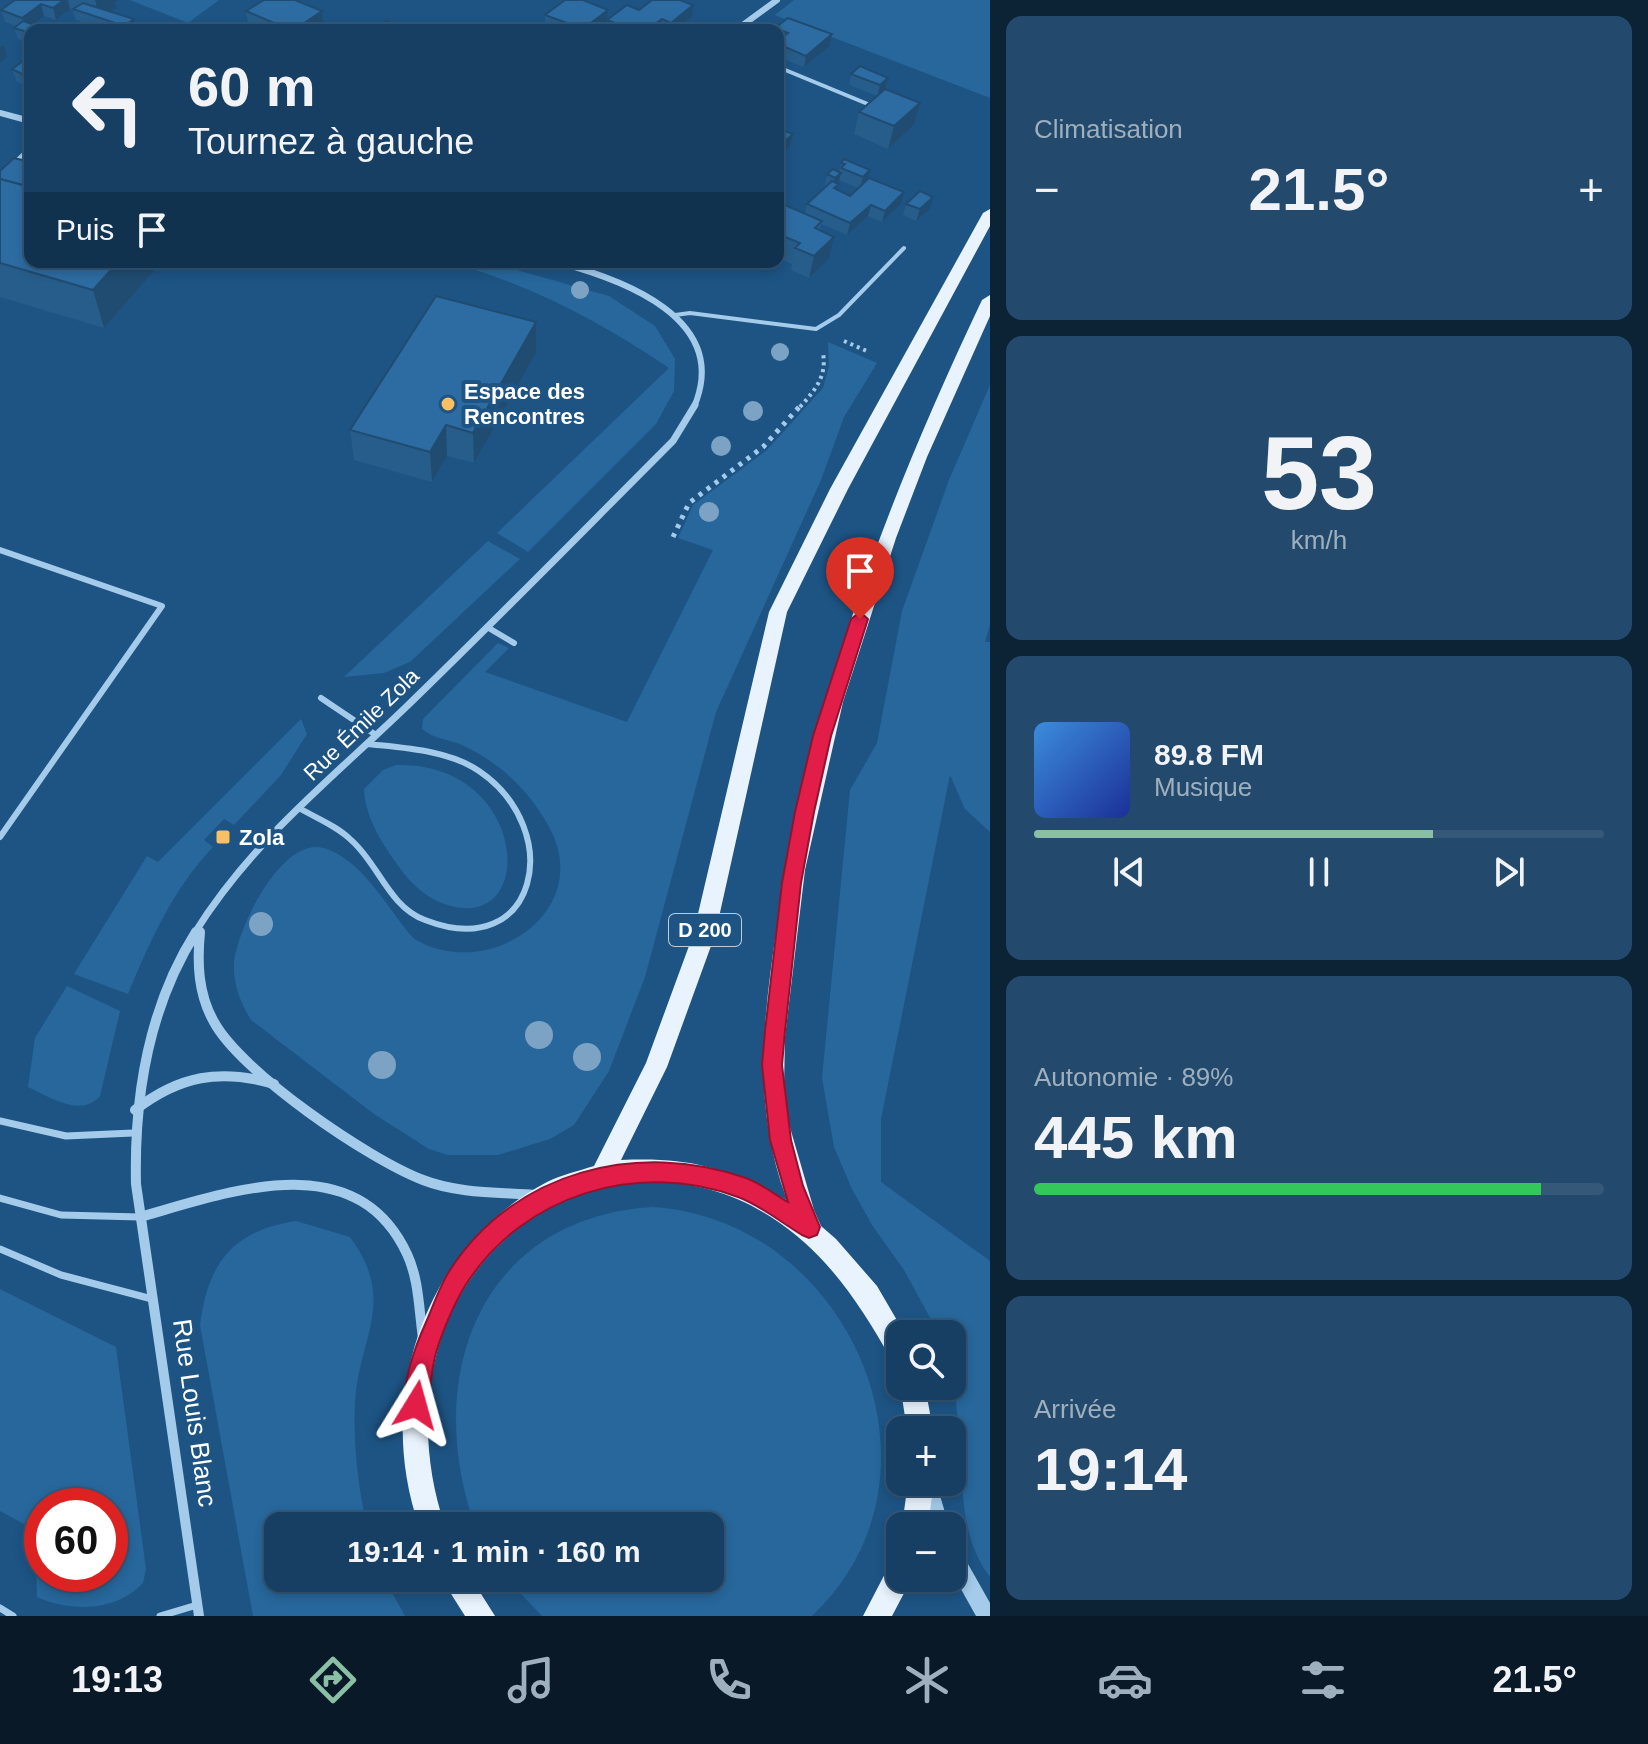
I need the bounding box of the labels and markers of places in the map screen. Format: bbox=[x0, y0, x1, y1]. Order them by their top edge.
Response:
place label: Espace des Rencontres bbox=[464, 379, 585, 429]
marker: Espace des Rencontres bbox=[439, 395, 457, 413]
pin bbox=[826, 537, 894, 619]
place label: Zola bbox=[239, 825, 285, 850]
marker: Zola bbox=[214, 828, 232, 846]

